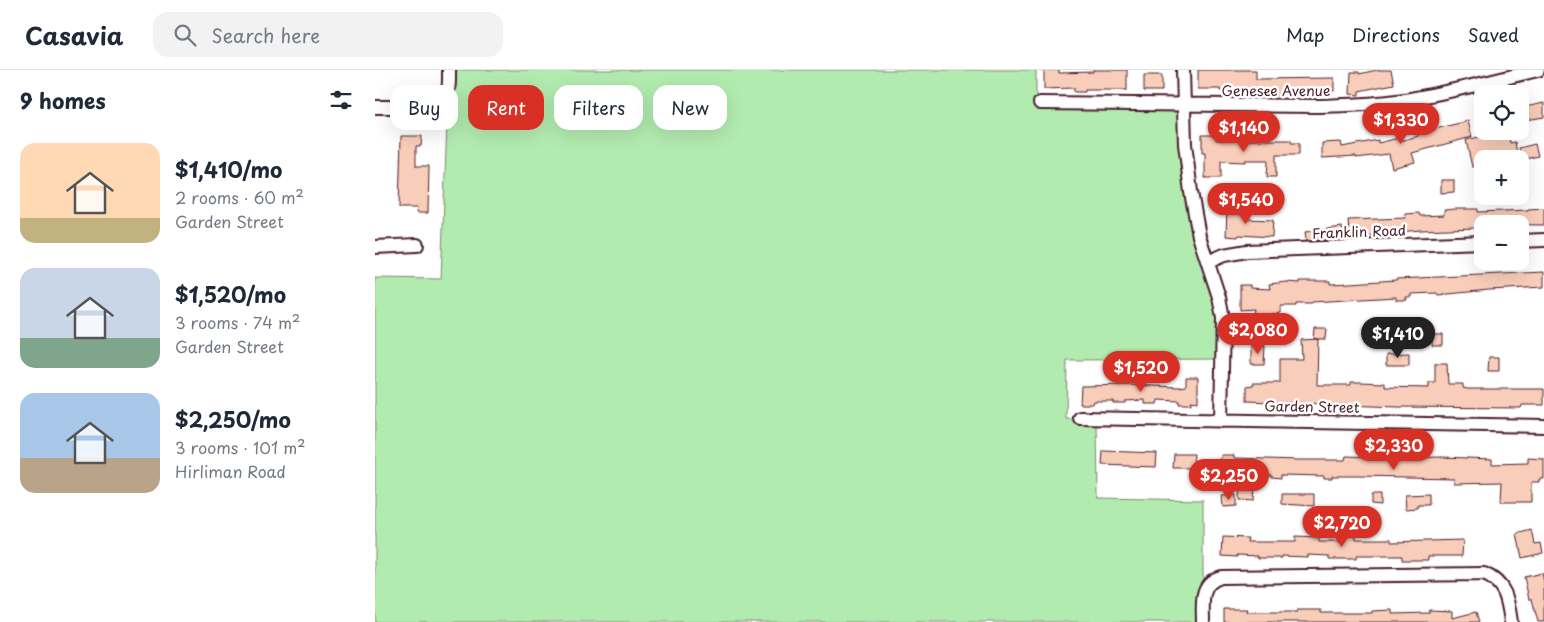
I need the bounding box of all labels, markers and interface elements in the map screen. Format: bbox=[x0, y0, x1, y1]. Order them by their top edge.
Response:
search box bbox=[153, 12, 503, 57]
text: Casavia bbox=[25, 17, 123, 53]
icon: search bbox=[171, 21, 199, 49]
text: Search here bbox=[211, 21, 320, 49]
text: Map bbox=[1286, 21, 1324, 48]
text: Directions bbox=[1352, 21, 1440, 48]
text: Saved bbox=[1468, 21, 1519, 48]
street label: Genesee Avenue bbox=[1222, 80, 1330, 101]
text: 9 homes bbox=[20, 84, 106, 116]
chip: Buy bbox=[390, 85, 458, 130]
chip: Rent bbox=[468, 85, 544, 130]
chip: Filters bbox=[554, 85, 643, 130]
chip: New bbox=[653, 85, 727, 130]
map controls bbox=[1474, 85, 1529, 270]
button: locate bbox=[1474, 85, 1529, 140]
icon: filters bbox=[327, 86, 355, 114]
pin: $1,330 bbox=[1360, 102, 1442, 145]
text: $1,330 bbox=[1373, 107, 1429, 131]
pin: $1,140 bbox=[1203, 111, 1285, 153]
text: $1,140 bbox=[1219, 115, 1269, 139]
button: + bbox=[1474, 150, 1529, 205]
text: $1,410/mo bbox=[175, 153, 282, 185]
icon: home bbox=[60, 163, 120, 223]
pin: $1,540 bbox=[1205, 182, 1287, 225]
text: 2 rooms · 60 m² bbox=[175, 185, 304, 209]
text: $1,540 bbox=[1219, 187, 1273, 211]
text: Garden Street bbox=[175, 209, 284, 233]
button: − bbox=[1474, 215, 1529, 270]
street label: Franklin Road bbox=[1312, 219, 1406, 244]
text: $1,520/mo bbox=[175, 278, 286, 310]
icon: home bbox=[60, 288, 120, 348]
text: 3 rooms · 74 m² bbox=[175, 310, 300, 334]
pin: $2,080 bbox=[1217, 312, 1299, 355]
pin: $1,410 bbox=[1357, 316, 1439, 359]
text: $2,080 bbox=[1229, 317, 1287, 341]
text: $1,410 bbox=[1372, 321, 1424, 345]
text: Garden Street bbox=[175, 334, 284, 358]
pin: $1,520 bbox=[1100, 350, 1182, 393]
text: $1,520 bbox=[1114, 355, 1168, 379]
street label: Garden Street bbox=[1264, 395, 1360, 418]
text: $2,250/mo bbox=[175, 403, 291, 435]
icon: home bbox=[60, 413, 120, 473]
pin: $2,330 bbox=[1353, 428, 1435, 471]
text: $2,330 bbox=[1365, 433, 1423, 457]
text: 3 rooms · 101 m² bbox=[175, 435, 306, 459]
pin: $2,250 bbox=[1188, 458, 1270, 501]
text: Hirliman Road bbox=[175, 459, 286, 483]
text: $2,250 bbox=[1200, 463, 1258, 487]
pin: $2,720 bbox=[1301, 506, 1383, 548]
text: $2,720 bbox=[1314, 510, 1370, 534]

